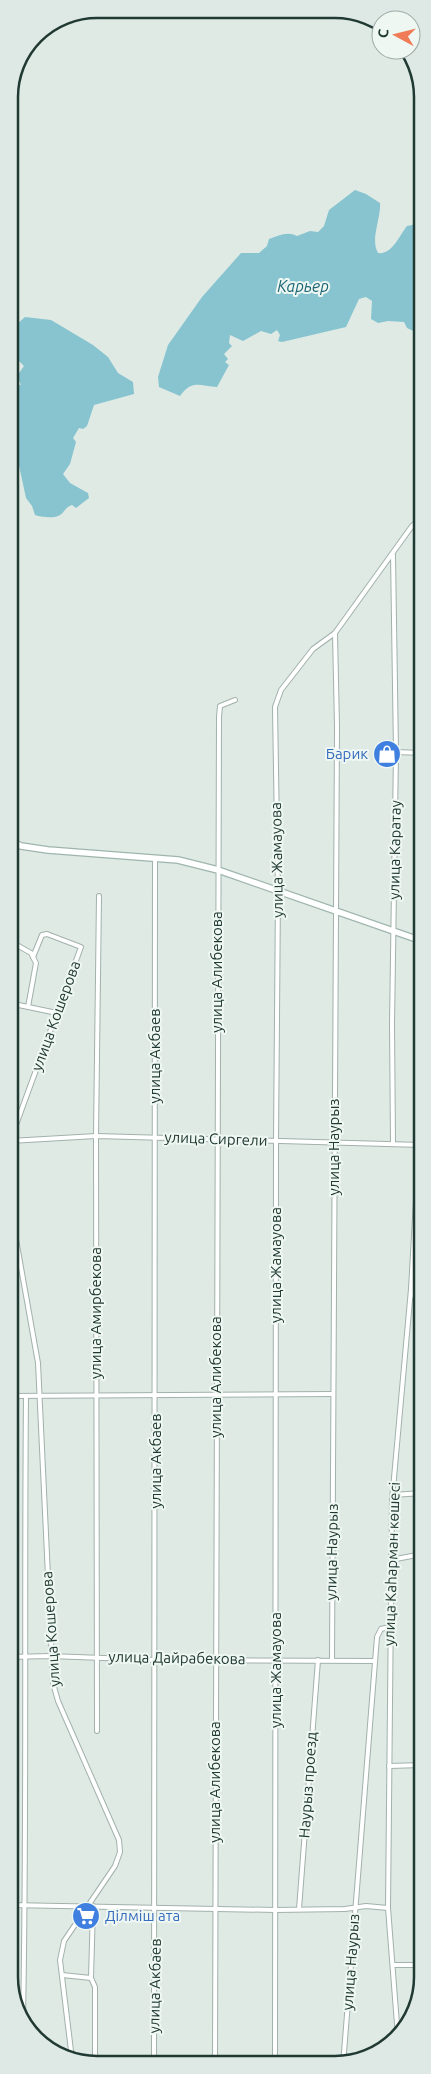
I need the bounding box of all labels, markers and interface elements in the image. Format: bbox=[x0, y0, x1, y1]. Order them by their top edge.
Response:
north arrow bbox=[371, 10, 421, 60]
text: С bbox=[375, 28, 392, 39]
water label: Карьер bbox=[277, 277, 329, 295]
shop icon: Барик bbox=[372, 739, 402, 769]
place label: Барик bbox=[326, 745, 368, 762]
street label: улица Каратау bbox=[385, 800, 404, 900]
street label: улица Жамауова bbox=[267, 802, 286, 918]
street label: улица Алибекова bbox=[208, 911, 225, 1033]
street label: улица Кошерова bbox=[28, 958, 83, 1073]
street label: улица Акбаев bbox=[146, 1008, 163, 1104]
street label: улица Наурыз bbox=[325, 1098, 342, 1196]
street label: улица Сиргели bbox=[164, 1128, 268, 1149]
street label: улица Жамауова bbox=[267, 1207, 284, 1323]
street label: улица Амирбекова bbox=[87, 1247, 104, 1379]
street label: улица Алибекова bbox=[207, 1316, 224, 1438]
street label: улица Акбаев bbox=[147, 1413, 164, 1509]
street label: улица Каһарман көшесі bbox=[380, 1482, 403, 1646]
street label: улица Наурыз bbox=[322, 1503, 341, 1601]
street label: улица Кошерова bbox=[38, 1570, 63, 1688]
street label: улица Жамауова bbox=[267, 1612, 284, 1728]
street label: улица Дайрабекова bbox=[108, 1648, 246, 1667]
street label: улица Алибекова bbox=[206, 1721, 223, 1843]
street label: Наурыз проезд bbox=[295, 1731, 320, 1839]
supermarket icon: Ділміш ата bbox=[71, 1901, 101, 1931]
place label: Ділміш ата bbox=[105, 1907, 180, 1924]
street label: улица Наурыз bbox=[339, 1913, 362, 2011]
street label: улица Акбаев bbox=[145, 1938, 164, 2034]

